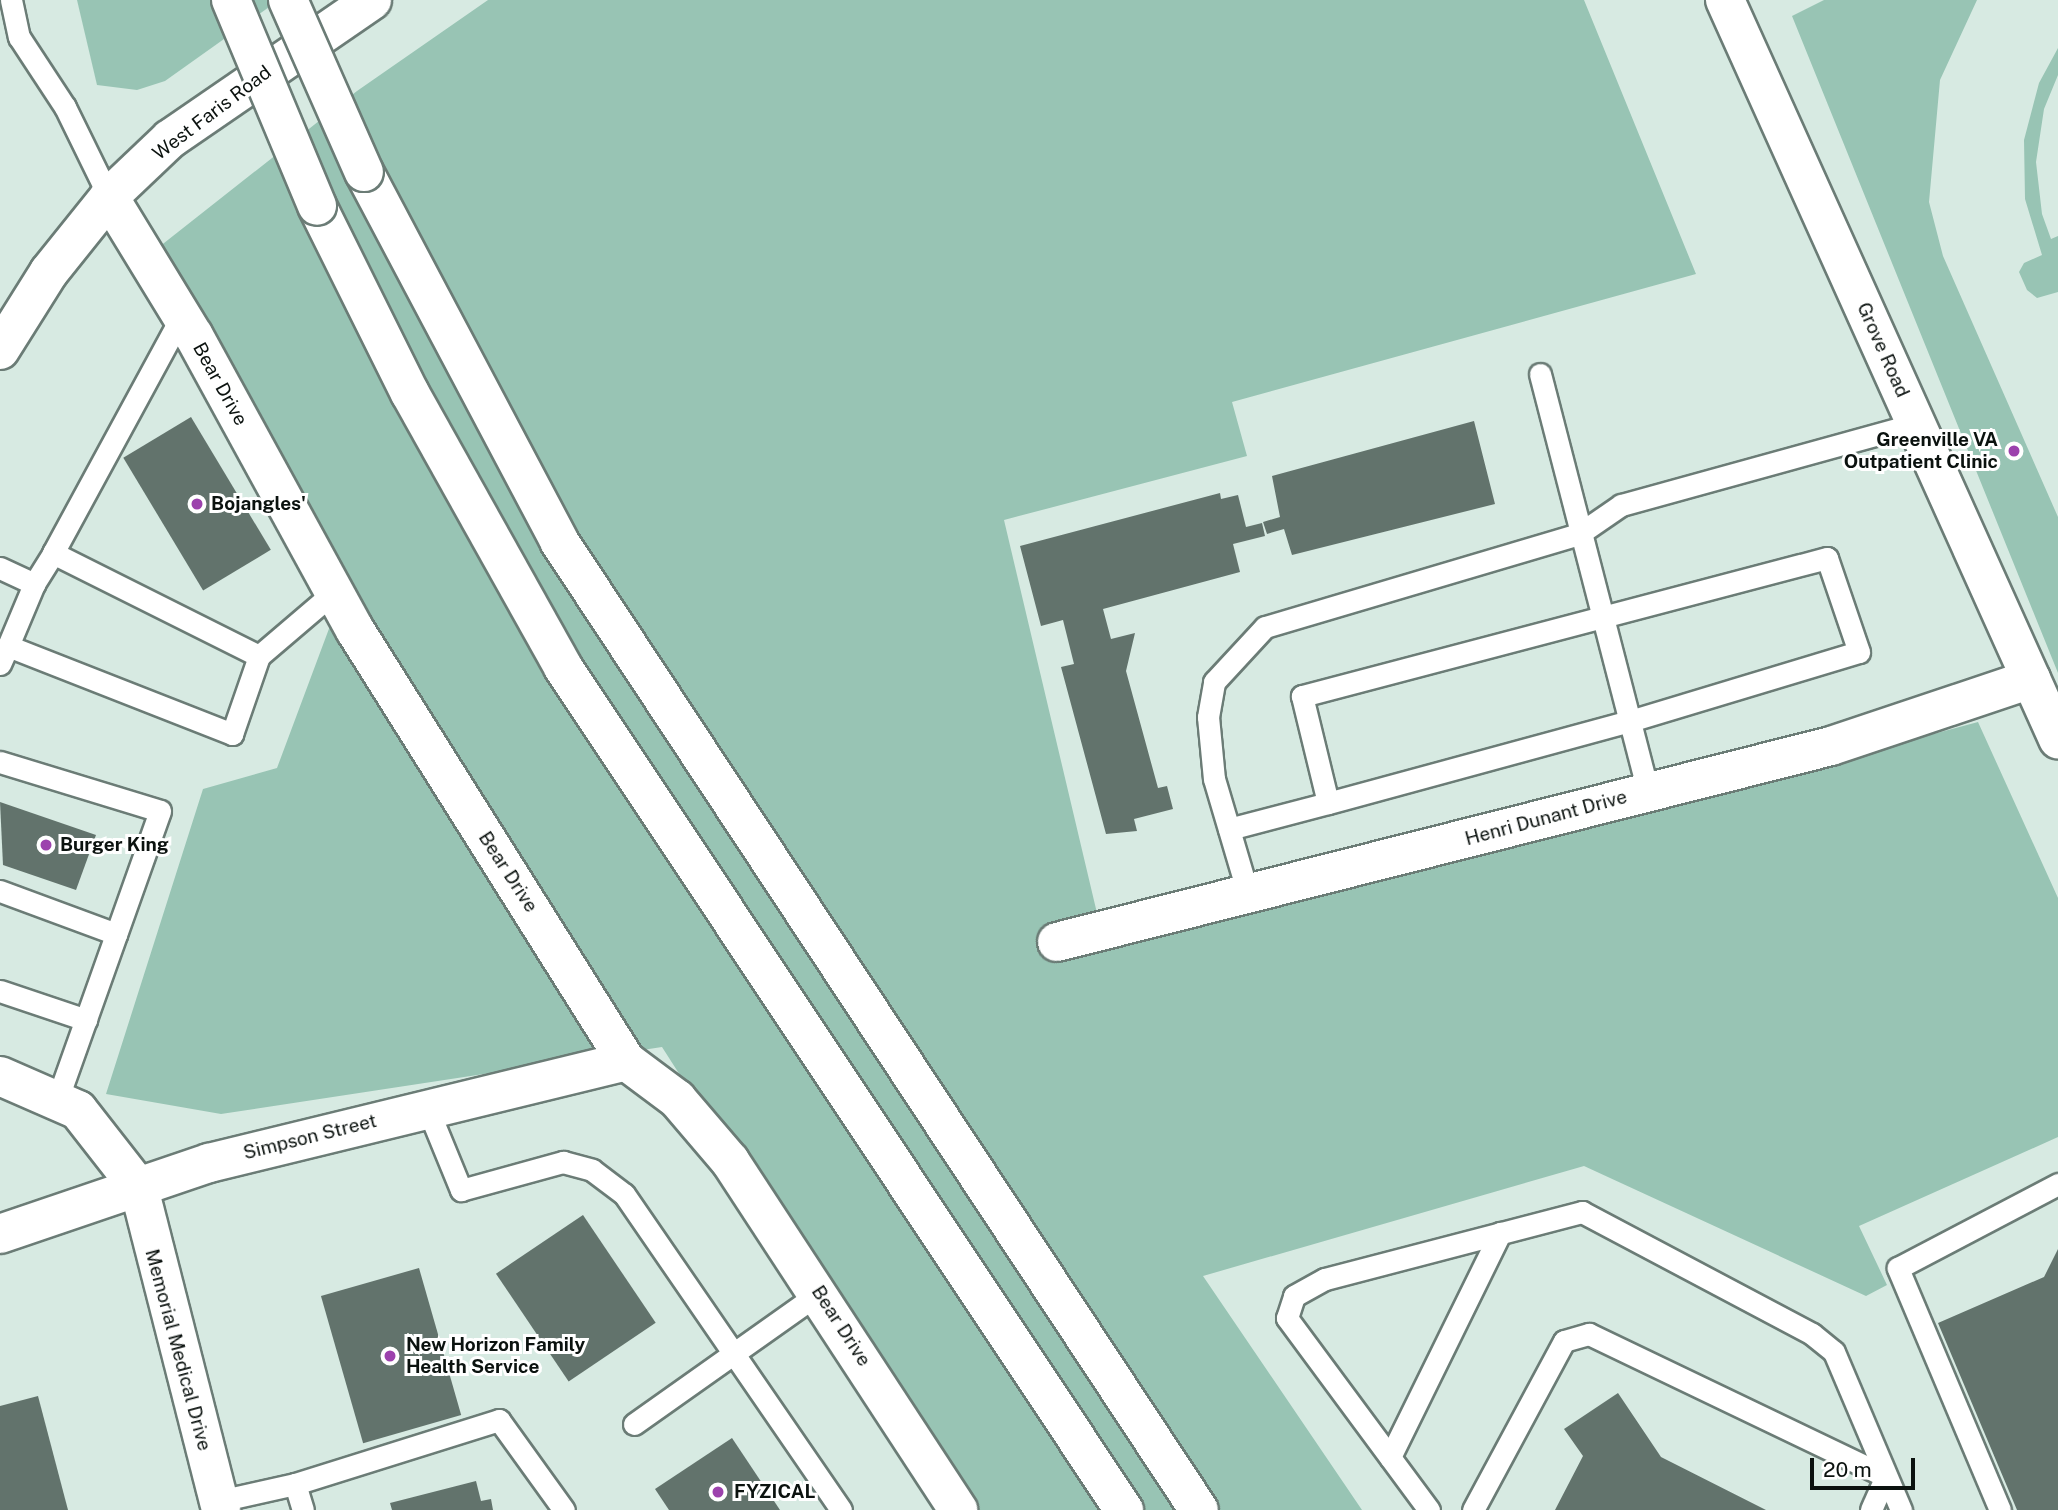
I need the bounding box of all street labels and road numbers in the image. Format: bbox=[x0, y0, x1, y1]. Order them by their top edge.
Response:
street label: West Faris Road bbox=[148, 61, 276, 165]
street label: Grove Road bbox=[1852, 299, 1914, 401]
street label: Bear Drive bbox=[188, 338, 252, 430]
street label: Henri Dunant Drive bbox=[1463, 785, 1629, 851]
street label: Bear Drive bbox=[474, 827, 542, 917]
street label: Simpson Street bbox=[241, 1109, 379, 1165]
street label: Memorial Medical Drive bbox=[140, 1247, 216, 1453]
street label: Bear Drive bbox=[807, 1281, 875, 1371]

